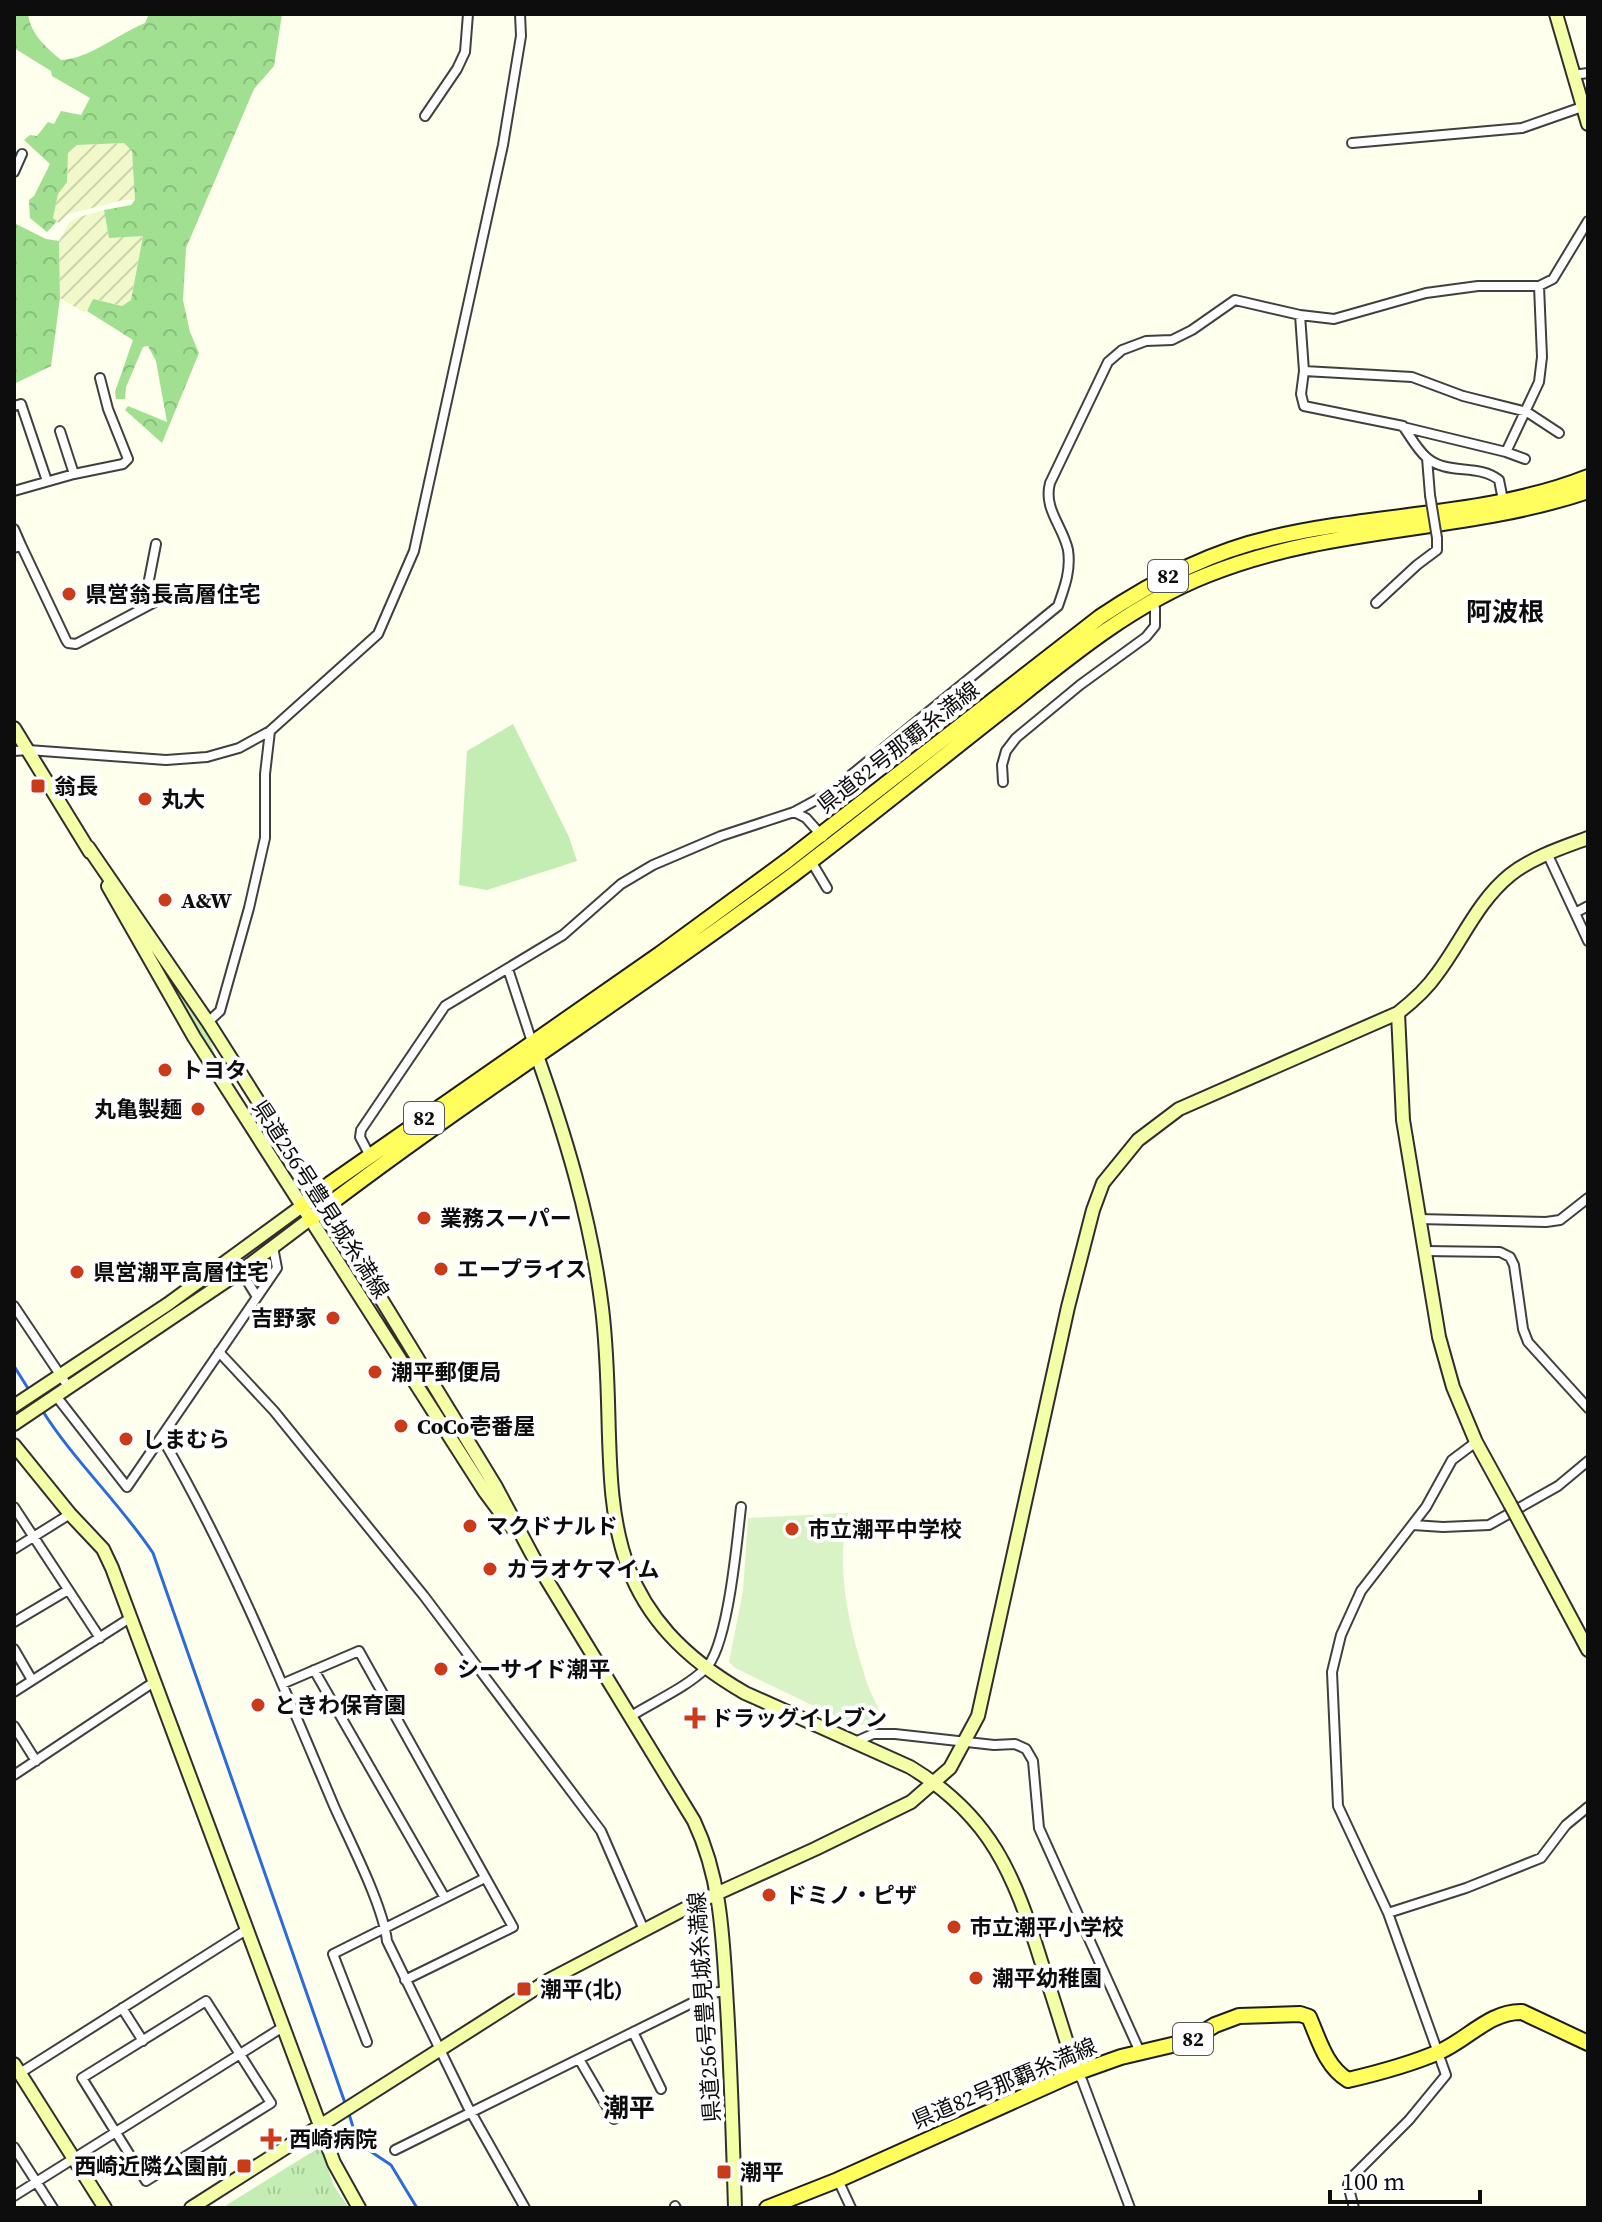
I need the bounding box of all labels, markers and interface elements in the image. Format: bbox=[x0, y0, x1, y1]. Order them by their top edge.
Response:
road number: 82 bbox=[1148, 560, 1188, 592]
place label: 県営翁長高層住宅 bbox=[85, 579, 261, 609]
marker: 県営翁長高層住宅 bbox=[60, 585, 78, 603]
district label: 阿波根 bbox=[1466, 594, 1544, 630]
street label: 県道82号那覇糸満線 bbox=[811, 674, 985, 820]
place label: 翁長 bbox=[54, 771, 98, 801]
marker: 翁長 bbox=[29, 777, 47, 795]
place label: 丸大 bbox=[161, 784, 205, 814]
marker: 丸大 bbox=[136, 790, 154, 808]
place label: A&W bbox=[181, 885, 232, 915]
marker: A&W bbox=[156, 891, 174, 909]
place label: トヨタ bbox=[181, 1055, 247, 1085]
marker: トヨタ bbox=[156, 1061, 174, 1079]
place label: 丸亀製麺 bbox=[94, 1094, 182, 1124]
street label: 県道256号豊見城糸満線 bbox=[246, 1094, 396, 1304]
marker: 丸亀製麺 bbox=[189, 1100, 207, 1118]
road number: 82 bbox=[404, 1102, 444, 1134]
place label: 業務スーパー bbox=[440, 1203, 572, 1233]
marker: 業務スーパー bbox=[415, 1209, 433, 1227]
place label: エープライス bbox=[457, 1254, 587, 1284]
place label: 県営潮平高層住宅 bbox=[93, 1257, 269, 1287]
marker: エープライス bbox=[432, 1260, 450, 1278]
marker: 県営潮平高層住宅 bbox=[68, 1263, 86, 1281]
place label: 吉野家 bbox=[251, 1303, 317, 1333]
marker: 吉野家 bbox=[324, 1309, 342, 1327]
place label: 潮平郵便局 bbox=[391, 1357, 501, 1387]
marker: 潮平郵便局 bbox=[366, 1363, 384, 1381]
place label: CoCo壱番屋 bbox=[417, 1411, 535, 1441]
marker: CoCo壱番屋 bbox=[392, 1417, 410, 1435]
place label: しまむら bbox=[142, 1424, 230, 1454]
marker: しまむら bbox=[117, 1430, 135, 1448]
place label: マクドナルド bbox=[486, 1511, 618, 1541]
place label: 市立潮平中学校 bbox=[808, 1514, 962, 1544]
marker: マクドナルド bbox=[461, 1517, 479, 1535]
marker: 市立潮平中学校 bbox=[783, 1520, 801, 1538]
place label: カラオケマイム bbox=[506, 1554, 660, 1584]
marker: カラオケマイム bbox=[481, 1560, 499, 1578]
place label: シーサイド潮平 bbox=[457, 1654, 611, 1684]
marker: シーサイド潮平 bbox=[432, 1660, 450, 1678]
place label: ときわ保育園 bbox=[274, 1690, 406, 1720]
marker: ときわ保育園 bbox=[249, 1696, 267, 1714]
place label: ドラッグイレブン bbox=[711, 1703, 887, 1733]
marker: ドラッグイレブン bbox=[686, 1709, 704, 1727]
place label: ドミノ・ピザ bbox=[785, 1880, 917, 1910]
marker: ドミノ・ピザ bbox=[760, 1886, 778, 1904]
street label: 県道256号豊見城糸満線 bbox=[681, 1891, 727, 2123]
place label: 市立潮平小学校 bbox=[970, 1912, 1124, 1942]
marker: 市立潮平小学校 bbox=[945, 1918, 963, 1936]
place label: 潮平幼稚園 bbox=[992, 1963, 1102, 1993]
marker: 潮平幼稚園 bbox=[967, 1969, 985, 1987]
place label: 潮平(北) bbox=[540, 1974, 623, 2004]
marker: 潮平(北) bbox=[515, 1980, 533, 1998]
road number: 82 bbox=[1173, 2023, 1213, 2055]
street label: 県道82号那覇糸満線 bbox=[907, 2031, 1101, 2135]
district label: 潮平 bbox=[603, 2090, 655, 2126]
place label: 西崎病院 bbox=[289, 2124, 377, 2154]
marker: 西崎病院 bbox=[260, 2128, 282, 2150]
place label: 西崎近隣公園前 bbox=[74, 2151, 228, 2181]
scale bar bbox=[1330, 2154, 1480, 2204]
marker: 西崎近隣公園前 bbox=[235, 2157, 253, 2175]
place label: 潮平 bbox=[740, 2157, 784, 2187]
marker: 潮平 bbox=[715, 2163, 733, 2181]
text: 100 m bbox=[1342, 2165, 1405, 2198]

